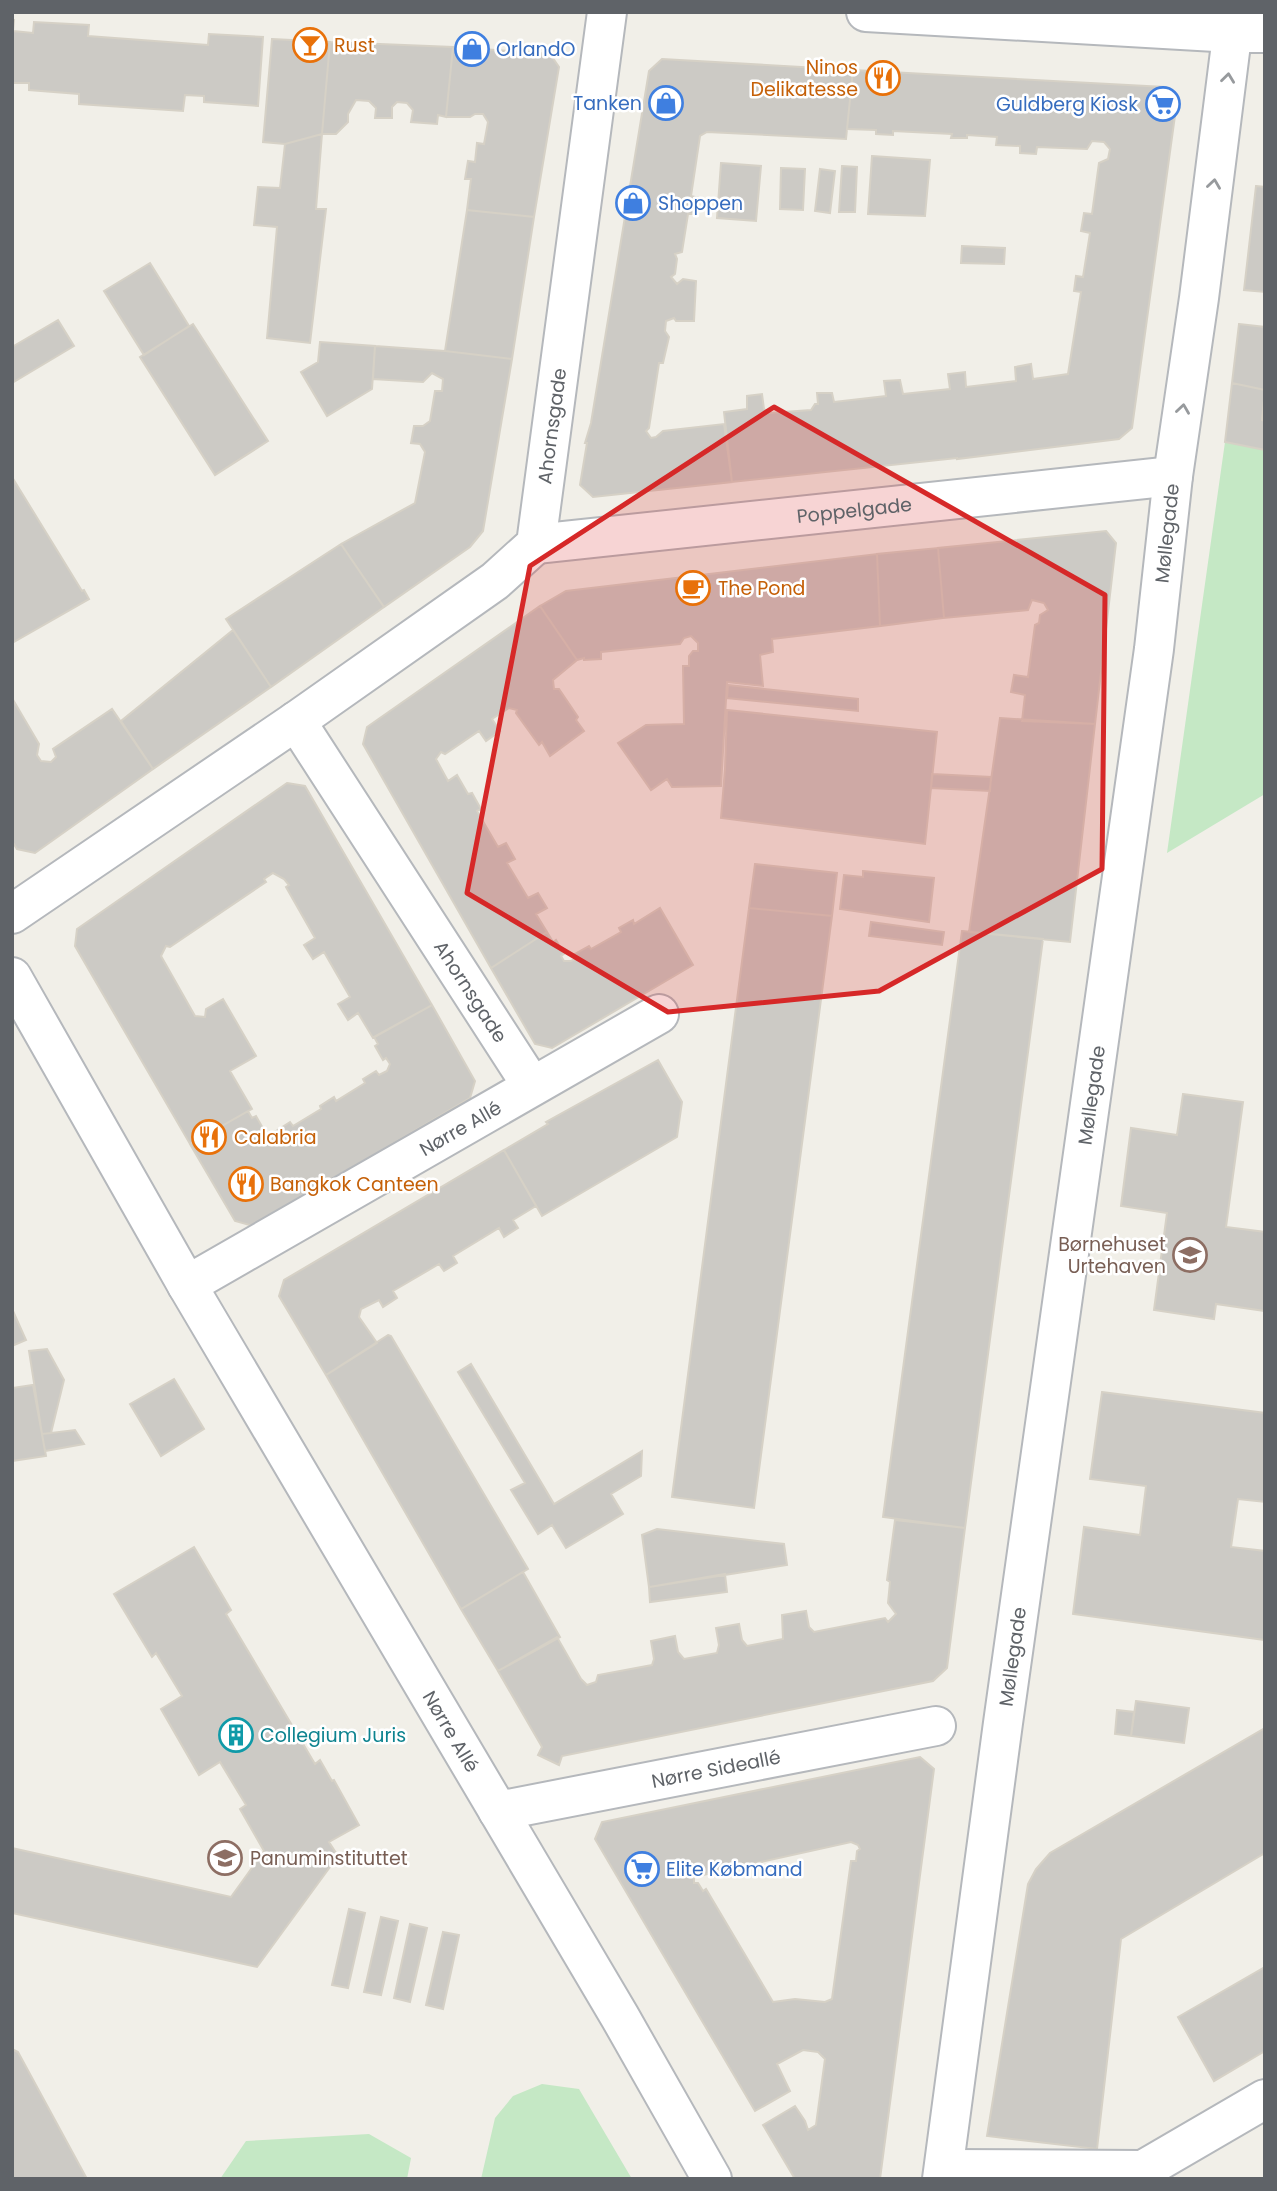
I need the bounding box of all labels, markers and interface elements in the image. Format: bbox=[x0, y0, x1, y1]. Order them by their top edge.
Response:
bar icon: Rust bbox=[291, 26, 329, 64]
shop icon: OrlandO bbox=[453, 30, 491, 68]
place label: Rust bbox=[334, 32, 375, 59]
place label: OrlandO bbox=[496, 36, 576, 63]
place label: Ninos Delikatesse bbox=[750, 54, 858, 103]
restaurant icon: Ninos Delikatesse bbox=[864, 59, 902, 97]
one-way arrow bbox=[1220, 72, 1235, 84]
shop icon: Tanken bbox=[647, 84, 685, 122]
supermarket icon: Guldberg Kiosk bbox=[1144, 85, 1182, 123]
place label: Tanken bbox=[573, 90, 642, 117]
place label: Guldberg Kiosk bbox=[996, 91, 1138, 118]
one-way arrow bbox=[1207, 178, 1222, 189]
shop icon: Shoppen bbox=[614, 184, 652, 222]
place label: Shoppen bbox=[658, 190, 743, 217]
street label: Ahornsgade bbox=[531, 366, 573, 486]
one-way arrow bbox=[1175, 403, 1190, 415]
street label: Møllegade bbox=[1148, 482, 1186, 585]
street label: Poppelgade bbox=[795, 491, 913, 530]
cafe icon: The Pond bbox=[674, 569, 712, 607]
place label: The Pond bbox=[718, 575, 805, 602]
street label: Ahornsgade bbox=[427, 935, 513, 1048]
street label: Møllegade bbox=[1071, 1044, 1112, 1147]
street label: Nørre Allé bbox=[414, 1094, 506, 1163]
restaurant icon: Calabria bbox=[190, 1118, 228, 1156]
place label: Calabria bbox=[234, 1124, 316, 1151]
restaurant icon: Bangkok Canteen bbox=[227, 1165, 265, 1203]
place label: Bangkok Canteen bbox=[270, 1171, 439, 1198]
place label: Børnehuset Urtehaven bbox=[1058, 1231, 1166, 1280]
school or university icon: Børnehuset Urtehaven bbox=[1171, 1236, 1209, 1274]
street label: Møllegade bbox=[992, 1605, 1033, 1708]
street label: Nørre Allé bbox=[416, 1686, 485, 1778]
building icon: Collegium Juris bbox=[217, 1716, 255, 1754]
place label: Collegium Juris bbox=[260, 1722, 406, 1749]
street label: Nørre Sideallé bbox=[649, 1743, 783, 1795]
school or university icon: Panuminstituttet bbox=[206, 1839, 244, 1877]
place label: Panuminstituttet bbox=[250, 1845, 408, 1872]
supermarket icon: Elite Købmand bbox=[623, 1850, 661, 1888]
place label: Elite Købmand bbox=[666, 1856, 803, 1883]

